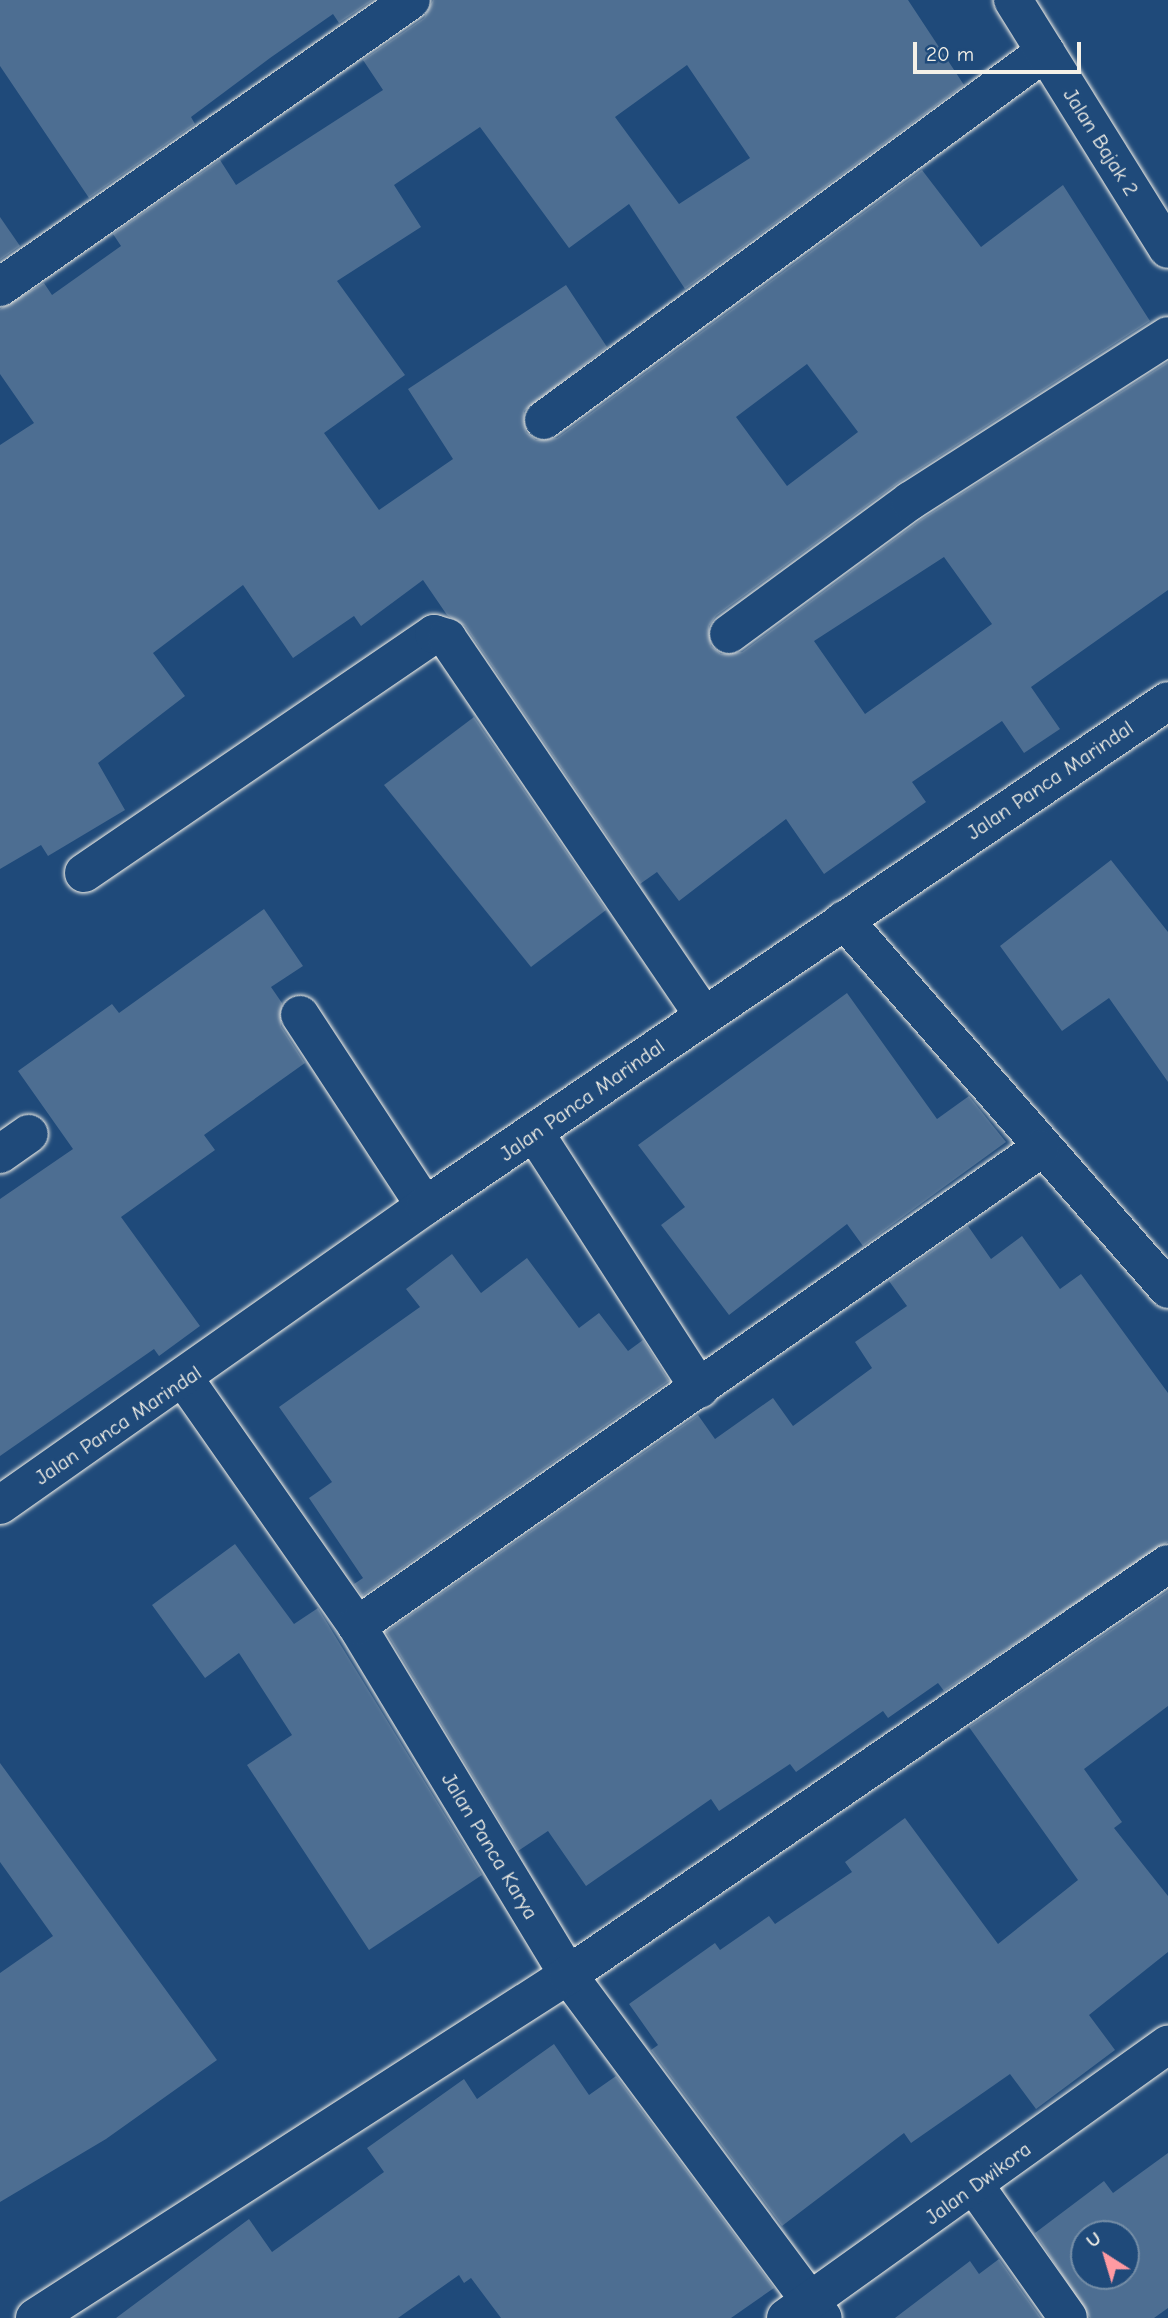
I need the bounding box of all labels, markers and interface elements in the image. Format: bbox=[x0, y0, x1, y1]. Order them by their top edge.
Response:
scale bar bbox=[916, 28, 1084, 72]
text: 20 m bbox=[926, 42, 974, 66]
street label: Jalan Bajak 2 bbox=[1058, 83, 1144, 201]
street label: Jalan Panca Marindal bbox=[962, 715, 1138, 845]
street label: Jalan Panca Marindal bbox=[495, 1034, 669, 1166]
street label: Jalan Panca Marindal bbox=[30, 1360, 206, 1490]
street label: Jalan Panca Karya bbox=[436, 1768, 544, 1924]
street label: Jalan Dwikora bbox=[920, 2136, 1036, 2230]
north arrow bbox=[1070, 2220, 1140, 2290]
text: U bbox=[1082, 2227, 1105, 2252]

